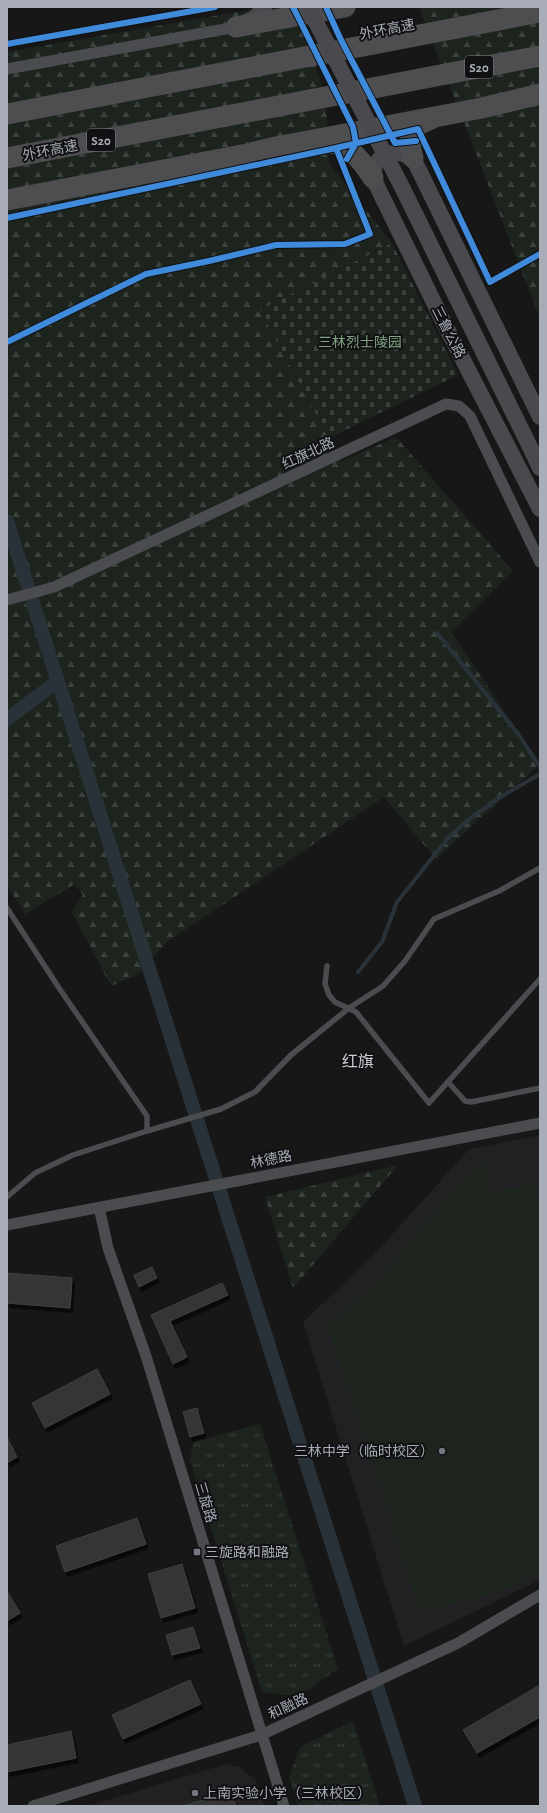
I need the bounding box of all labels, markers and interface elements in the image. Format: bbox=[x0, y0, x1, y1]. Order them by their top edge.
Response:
street label: 外环高速 bbox=[358, 16, 416, 42]
road number: S20 bbox=[465, 56, 493, 78]
road number: S20 bbox=[87, 129, 115, 151]
street label: 外环高速 bbox=[21, 137, 79, 163]
street label: 三鲁公路 bbox=[429, 304, 468, 361]
park label: 三林烈士陵园 bbox=[318, 335, 402, 350]
street label: 红旗北路 bbox=[279, 434, 337, 472]
district label: 红旗 bbox=[342, 1053, 374, 1070]
street label: 林德路 bbox=[249, 1147, 293, 1171]
place label: 三林中学（临时校区） bbox=[294, 1443, 434, 1459]
marker: 三林中学（临时校区） bbox=[437, 1446, 447, 1456]
street label: 三旋路 bbox=[192, 1480, 219, 1524]
place label: 三旋路和融路 bbox=[205, 1545, 289, 1560]
marker: 三旋路和融路 bbox=[192, 1547, 202, 1557]
street label: 和融路 bbox=[266, 1691, 310, 1722]
place label: 上南实验小学（三林校区） bbox=[203, 1785, 371, 1801]
marker: 上南实验小学（三林校区） bbox=[190, 1788, 200, 1798]

